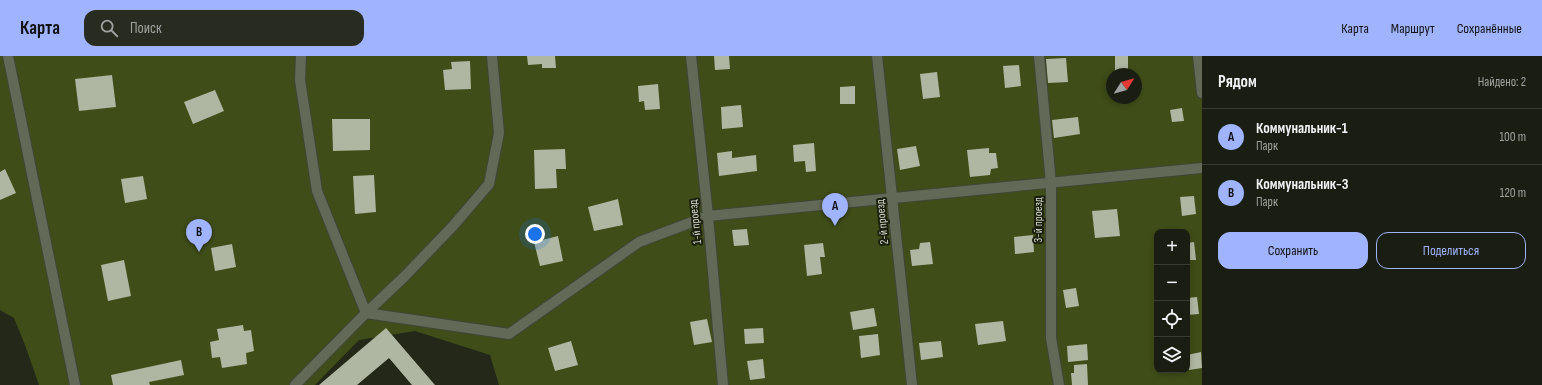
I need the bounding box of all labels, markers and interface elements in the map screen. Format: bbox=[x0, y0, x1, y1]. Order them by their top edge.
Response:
search box bbox=[84, 10, 364, 46]
text: Карта bbox=[20, 17, 60, 40]
icon: search bbox=[98, 17, 120, 39]
text: Поиск bbox=[130, 19, 162, 38]
text: Карта bbox=[1341, 20, 1369, 37]
text: Маршрут bbox=[1391, 20, 1435, 37]
text: Сохранённые bbox=[1457, 20, 1522, 37]
north arrow bbox=[1106, 68, 1142, 104]
text: Рядом bbox=[1218, 72, 1257, 92]
text: Найдено: 2 bbox=[1478, 74, 1526, 90]
text: Коммунальник-1 bbox=[1256, 119, 1348, 138]
text: A bbox=[1228, 129, 1234, 145]
text: 100 m bbox=[1499, 129, 1526, 145]
text: Парк bbox=[1256, 138, 1278, 154]
text: Коммунальник-3 bbox=[1256, 175, 1349, 194]
text: B bbox=[1228, 185, 1234, 201]
text: 120 m bbox=[1500, 185, 1526, 201]
pin: A bbox=[822, 193, 848, 226]
text: Парк bbox=[1256, 194, 1278, 210]
street label: 3-й проезд bbox=[1031, 197, 1046, 243]
street label: 1-й проезд bbox=[686, 199, 705, 245]
street label: 2-й проезд bbox=[873, 199, 892, 245]
pin: B bbox=[186, 219, 212, 252]
your location bbox=[525, 224, 545, 244]
map controls bbox=[1154, 229, 1190, 373]
button: + bbox=[1154, 229, 1190, 265]
button: Сохранить bbox=[1218, 232, 1368, 269]
button: Поделиться bbox=[1376, 232, 1526, 269]
button: − bbox=[1154, 265, 1190, 301]
button: locate bbox=[1154, 301, 1190, 337]
button: layers bbox=[1154, 337, 1190, 373]

